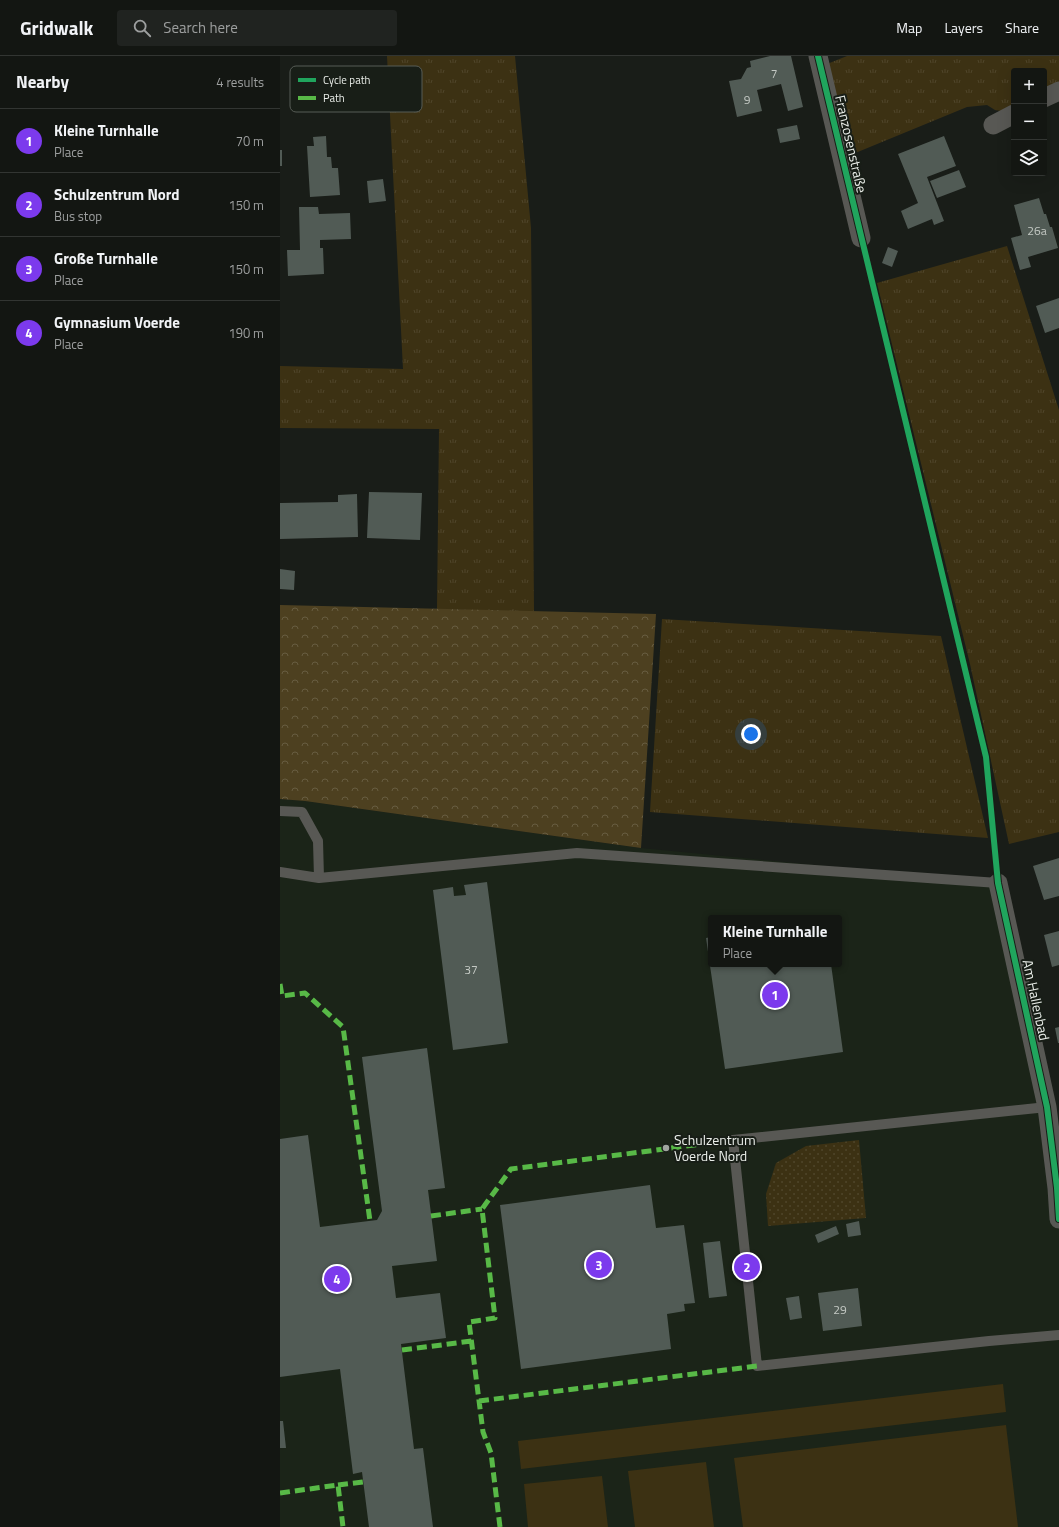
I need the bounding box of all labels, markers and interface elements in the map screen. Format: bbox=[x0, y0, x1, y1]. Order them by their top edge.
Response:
search box bbox=[117, 10, 397, 46]
text: Gridwalk bbox=[20, 13, 93, 42]
text: Search here bbox=[163, 16, 238, 39]
icon: search bbox=[131, 17, 153, 39]
text: Map bbox=[896, 17, 922, 38]
text: Layers bbox=[944, 17, 983, 38]
text: Share bbox=[1005, 17, 1039, 38]
house number: 7 bbox=[771, 64, 777, 83]
legend bbox=[290, 66, 422, 112]
map controls bbox=[1011, 68, 1047, 176]
button: + bbox=[1011, 68, 1047, 104]
text: Nearby bbox=[16, 69, 69, 95]
text: 4 results bbox=[216, 72, 264, 92]
text: Cycle path bbox=[323, 72, 371, 88]
text: Path bbox=[323, 90, 345, 106]
house number: 9 bbox=[744, 90, 751, 109]
street label: Franzosenstraße bbox=[830, 93, 873, 195]
button: − bbox=[1011, 104, 1047, 140]
text: Kleine Turnhalle bbox=[54, 119, 159, 142]
text: 1 bbox=[25, 131, 33, 151]
text: 70 m bbox=[236, 131, 264, 151]
button: layers bbox=[1011, 140, 1047, 176]
text: Place bbox=[54, 142, 83, 162]
text: Schulzentrum Nord bbox=[54, 183, 180, 206]
text: 2 bbox=[25, 195, 33, 215]
text: 150 m bbox=[228, 195, 264, 215]
text: Bus stop bbox=[54, 206, 102, 226]
house number: 26a bbox=[1027, 221, 1047, 240]
text: Große Turnhalle bbox=[54, 247, 158, 270]
text: 3 bbox=[25, 259, 33, 279]
text: 150 m bbox=[228, 259, 264, 279]
text: Place bbox=[54, 270, 83, 290]
text: Gymnasium Voerde bbox=[54, 311, 180, 334]
text: 4 bbox=[25, 323, 33, 343]
text: 190 m bbox=[228, 323, 264, 343]
text: Place bbox=[54, 334, 83, 354]
your location bbox=[741, 724, 761, 744]
popup bbox=[708, 915, 842, 967]
text: Kleine Turnhalle bbox=[723, 920, 827, 943]
text: Place bbox=[723, 943, 752, 963]
street label: Am Hallenbad bbox=[1018, 957, 1055, 1042]
house number: 37 bbox=[464, 960, 478, 979]
pin: 1 bbox=[762, 980, 788, 1010]
place label: Schulzentrum Voerde Nord bbox=[674, 1129, 756, 1166]
marker: Schulzentrum Voerde Nord bbox=[661, 1143, 671, 1153]
pin: 3 bbox=[586, 1250, 612, 1280]
pin: 2 bbox=[734, 1252, 760, 1282]
pin: 4 bbox=[324, 1264, 350, 1294]
house number: 29 bbox=[833, 1300, 847, 1319]

